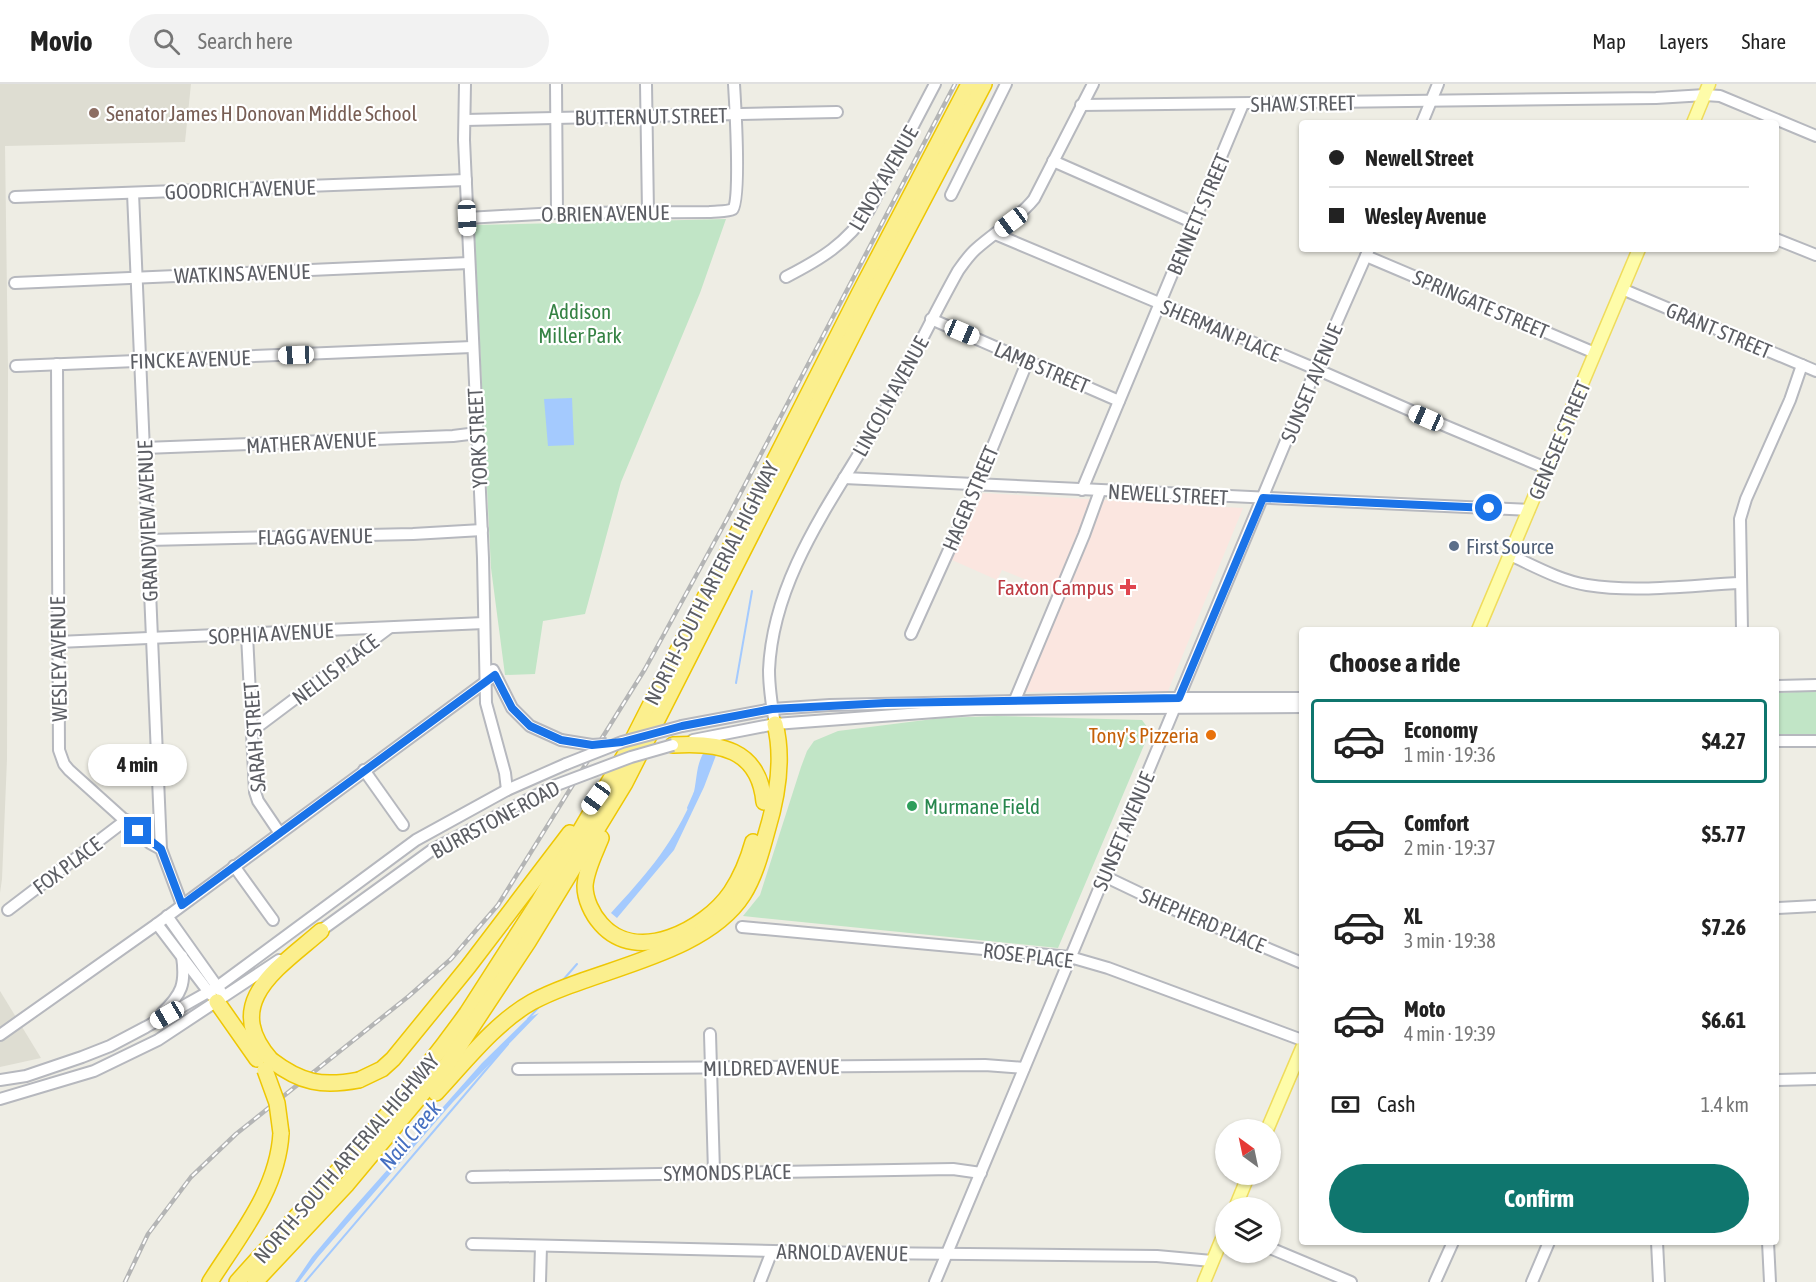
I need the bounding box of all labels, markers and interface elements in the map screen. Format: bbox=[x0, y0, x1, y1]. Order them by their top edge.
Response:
search box bbox=[129, 14, 549, 68]
text: Movio bbox=[30, 25, 93, 57]
icon: search bbox=[150, 25, 183, 58]
text: Search here bbox=[198, 28, 293, 54]
text: Map bbox=[1592, 29, 1626, 53]
text: Layers bbox=[1659, 29, 1709, 53]
text: Share bbox=[1742, 29, 1786, 53]
street label: SHAW STREET bbox=[1250, 90, 1356, 116]
place label: Senator James H Donovan Middle School bbox=[106, 101, 417, 125]
street label: BUTTERNUT STREET bbox=[574, 103, 728, 129]
marker: Senator James H Donovan Middle School bbox=[87, 106, 101, 120]
street label: LENOX AVENUE bbox=[843, 121, 923, 234]
text: Newell Street bbox=[1365, 145, 1474, 171]
street label: BENNETT STREET bbox=[1162, 150, 1234, 278]
street label: GOODRICH AVENUE bbox=[164, 174, 316, 204]
car bbox=[457, 200, 477, 236]
street label: O BRIEN AVENUE bbox=[541, 200, 669, 226]
text: Wesley Avenue bbox=[1365, 203, 1486, 229]
car bbox=[991, 204, 1031, 240]
street label: WATKINS AVENUE bbox=[174, 259, 310, 287]
street label: SPRINGATE STREET bbox=[1410, 265, 1552, 343]
street label: SHERMAN PLACE bbox=[1158, 294, 1284, 366]
street label: GRANT STREET bbox=[1663, 297, 1775, 363]
park label: Addison Miller Park bbox=[538, 299, 622, 347]
car bbox=[942, 317, 982, 347]
street label: SUNSET AVENUE bbox=[1275, 320, 1347, 446]
street label: LINCOLN AVENUE bbox=[847, 332, 933, 460]
street label: LAMB STREET bbox=[991, 336, 1093, 398]
street label: FINCKE AVENUE bbox=[129, 345, 251, 373]
car bbox=[278, 345, 314, 365]
street label: GENESEE STREET bbox=[1523, 377, 1595, 503]
street label: YORK STREET bbox=[462, 387, 492, 489]
car bbox=[1406, 402, 1446, 434]
street label: MATHER AVENUE bbox=[245, 427, 377, 457]
street label: GRANDVIEW AVENUE bbox=[132, 440, 162, 602]
street label: HAGER STREET bbox=[937, 442, 1003, 554]
street label: NORTH-SOUTH ARTERIAL HIGHWAY bbox=[639, 457, 783, 709]
street label: NEWELL STREET bbox=[1107, 479, 1229, 509]
route start bbox=[1475, 494, 1502, 521]
street label: FLAGG AVENUE bbox=[257, 523, 373, 549]
place label: First Source bbox=[1466, 534, 1554, 558]
marker: First Source bbox=[1447, 539, 1461, 553]
place label: Faxton Campus bbox=[997, 575, 1114, 599]
marker: Faxton Campus bbox=[1119, 578, 1137, 596]
street label: WESLEY AVENUE bbox=[45, 596, 71, 722]
street label: SOPHIA AVENUE bbox=[208, 618, 334, 648]
street label: NELLIS PLACE bbox=[287, 629, 383, 709]
text: Choose a ride bbox=[1329, 647, 1461, 678]
street label: SARAH STREET bbox=[238, 681, 270, 793]
icon: car bbox=[1332, 714, 1386, 768]
text: Economy bbox=[1404, 717, 1478, 743]
place label: Tony's Pizzeria bbox=[1089, 723, 1199, 747]
marker: Tony's Pizzeria bbox=[1204, 728, 1218, 742]
text: $4.27 bbox=[1702, 728, 1746, 754]
text: 1 min · 19:36 bbox=[1404, 743, 1496, 766]
callout: 4 min bbox=[88, 744, 188, 786]
text: 4 min bbox=[117, 753, 158, 776]
street label: SUNSET AVENUE bbox=[1087, 768, 1159, 894]
street label: BURRSTONE ROAD bbox=[427, 775, 563, 863]
car bbox=[578, 778, 614, 818]
place label: Murmane Field bbox=[924, 794, 1040, 818]
marker: Murmane Field bbox=[905, 799, 919, 813]
icon: car bbox=[1332, 807, 1386, 861]
text: Comfort bbox=[1404, 810, 1469, 836]
route end bbox=[124, 817, 151, 844]
text: $5.77 bbox=[1702, 821, 1746, 847]
street label: FOX PLACE bbox=[28, 831, 106, 899]
text: 2 min · 19:37 bbox=[1404, 836, 1496, 859]
street label: SHEPHERD PLACE bbox=[1137, 883, 1269, 957]
icon: car bbox=[1332, 900, 1386, 954]
text: XL bbox=[1404, 903, 1422, 929]
text: $7.26 bbox=[1702, 914, 1746, 940]
text: 3 min · 19:38 bbox=[1404, 929, 1496, 952]
street label: ROSE PLACE bbox=[982, 938, 1074, 972]
icon: car bbox=[1332, 993, 1386, 1047]
text: Moto bbox=[1404, 996, 1446, 1022]
car bbox=[147, 998, 187, 1032]
text: $6.61 bbox=[1702, 1007, 1746, 1033]
text: 4 min · 19:39 bbox=[1404, 1022, 1496, 1045]
street label: NORTH-SOUTH ARTERIAL HIGHWAY bbox=[248, 1048, 444, 1268]
street label: MILDRED AVENUE bbox=[703, 1054, 839, 1080]
icon: cash bbox=[1329, 1088, 1362, 1121]
text: Cash bbox=[1377, 1091, 1416, 1117]
text: 1.4 km bbox=[1701, 1093, 1749, 1116]
water label: Nail Creek bbox=[374, 1095, 447, 1175]
north arrow bbox=[1215, 1119, 1281, 1185]
map controls bbox=[1215, 1119, 1281, 1263]
street label: SYMONDS PLACE bbox=[663, 1159, 791, 1185]
button: Confirm bbox=[1329, 1164, 1749, 1233]
button: layers bbox=[1215, 1197, 1281, 1263]
street label: ARNOLD AVENUE bbox=[776, 1239, 908, 1265]

